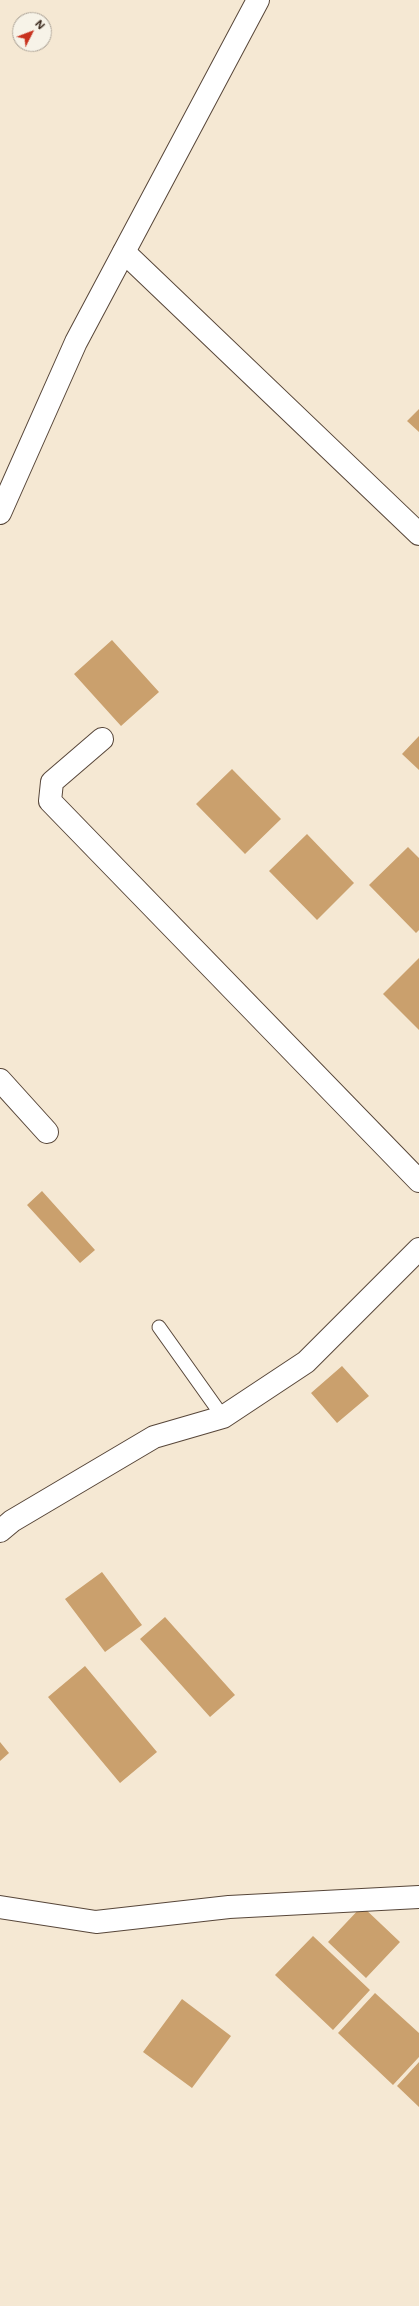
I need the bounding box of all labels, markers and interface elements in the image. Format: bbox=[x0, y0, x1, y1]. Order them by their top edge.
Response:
north arrow bbox=[12, 12, 52, 52]
text: N bbox=[32, 16, 49, 32]

